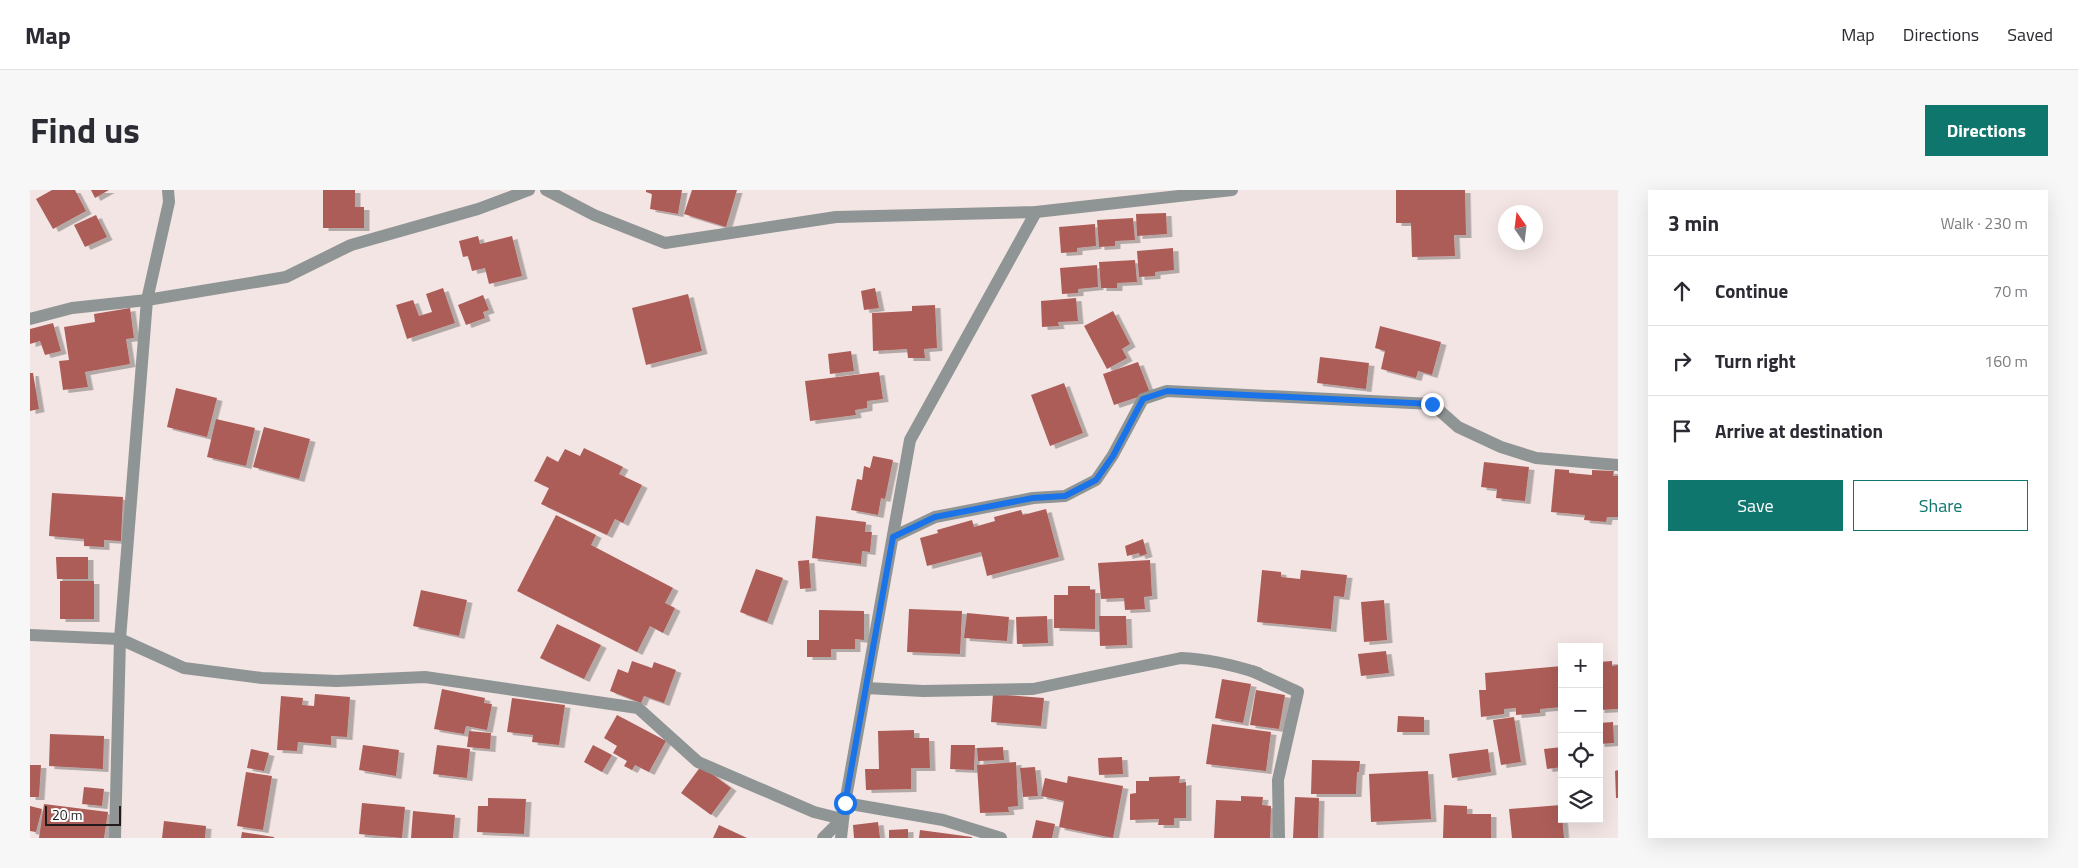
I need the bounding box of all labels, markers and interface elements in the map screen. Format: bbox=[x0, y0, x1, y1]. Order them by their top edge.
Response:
text: Map bbox=[25, 17, 71, 53]
text: Map bbox=[1841, 21, 1875, 48]
text: Directions bbox=[1903, 21, 1979, 48]
text: Saved bbox=[2007, 21, 2053, 48]
text: Find us bbox=[30, 103, 140, 157]
button: Directions bbox=[1925, 105, 2048, 156]
north arrow bbox=[1498, 205, 1543, 250]
text: 3 min bbox=[1668, 207, 1719, 239]
text: Walk · 230 m bbox=[1940, 211, 2028, 235]
text: Continue bbox=[1715, 276, 1788, 305]
icon: ahead bbox=[1668, 277, 1696, 305]
text: 70 m bbox=[1993, 279, 2028, 303]
text: Turn right bbox=[1715, 346, 1796, 375]
icon: right bbox=[1668, 347, 1696, 375]
text: 160 m bbox=[1984, 349, 2028, 373]
route end bbox=[1421, 393, 1444, 416]
text: Arrive at destination bbox=[1715, 416, 1883, 445]
icon: arrive bbox=[1668, 417, 1696, 445]
button: Save bbox=[1668, 480, 1843, 531]
button: Share bbox=[1853, 480, 2028, 531]
map controls bbox=[1558, 643, 1603, 823]
button: + bbox=[1558, 643, 1603, 688]
button: − bbox=[1558, 688, 1603, 733]
button: locate bbox=[1558, 733, 1603, 778]
button: layers bbox=[1558, 778, 1603, 823]
route start bbox=[834, 792, 857, 815]
scale bar bbox=[45, 803, 121, 826]
text: 20 m bbox=[52, 804, 82, 825]

